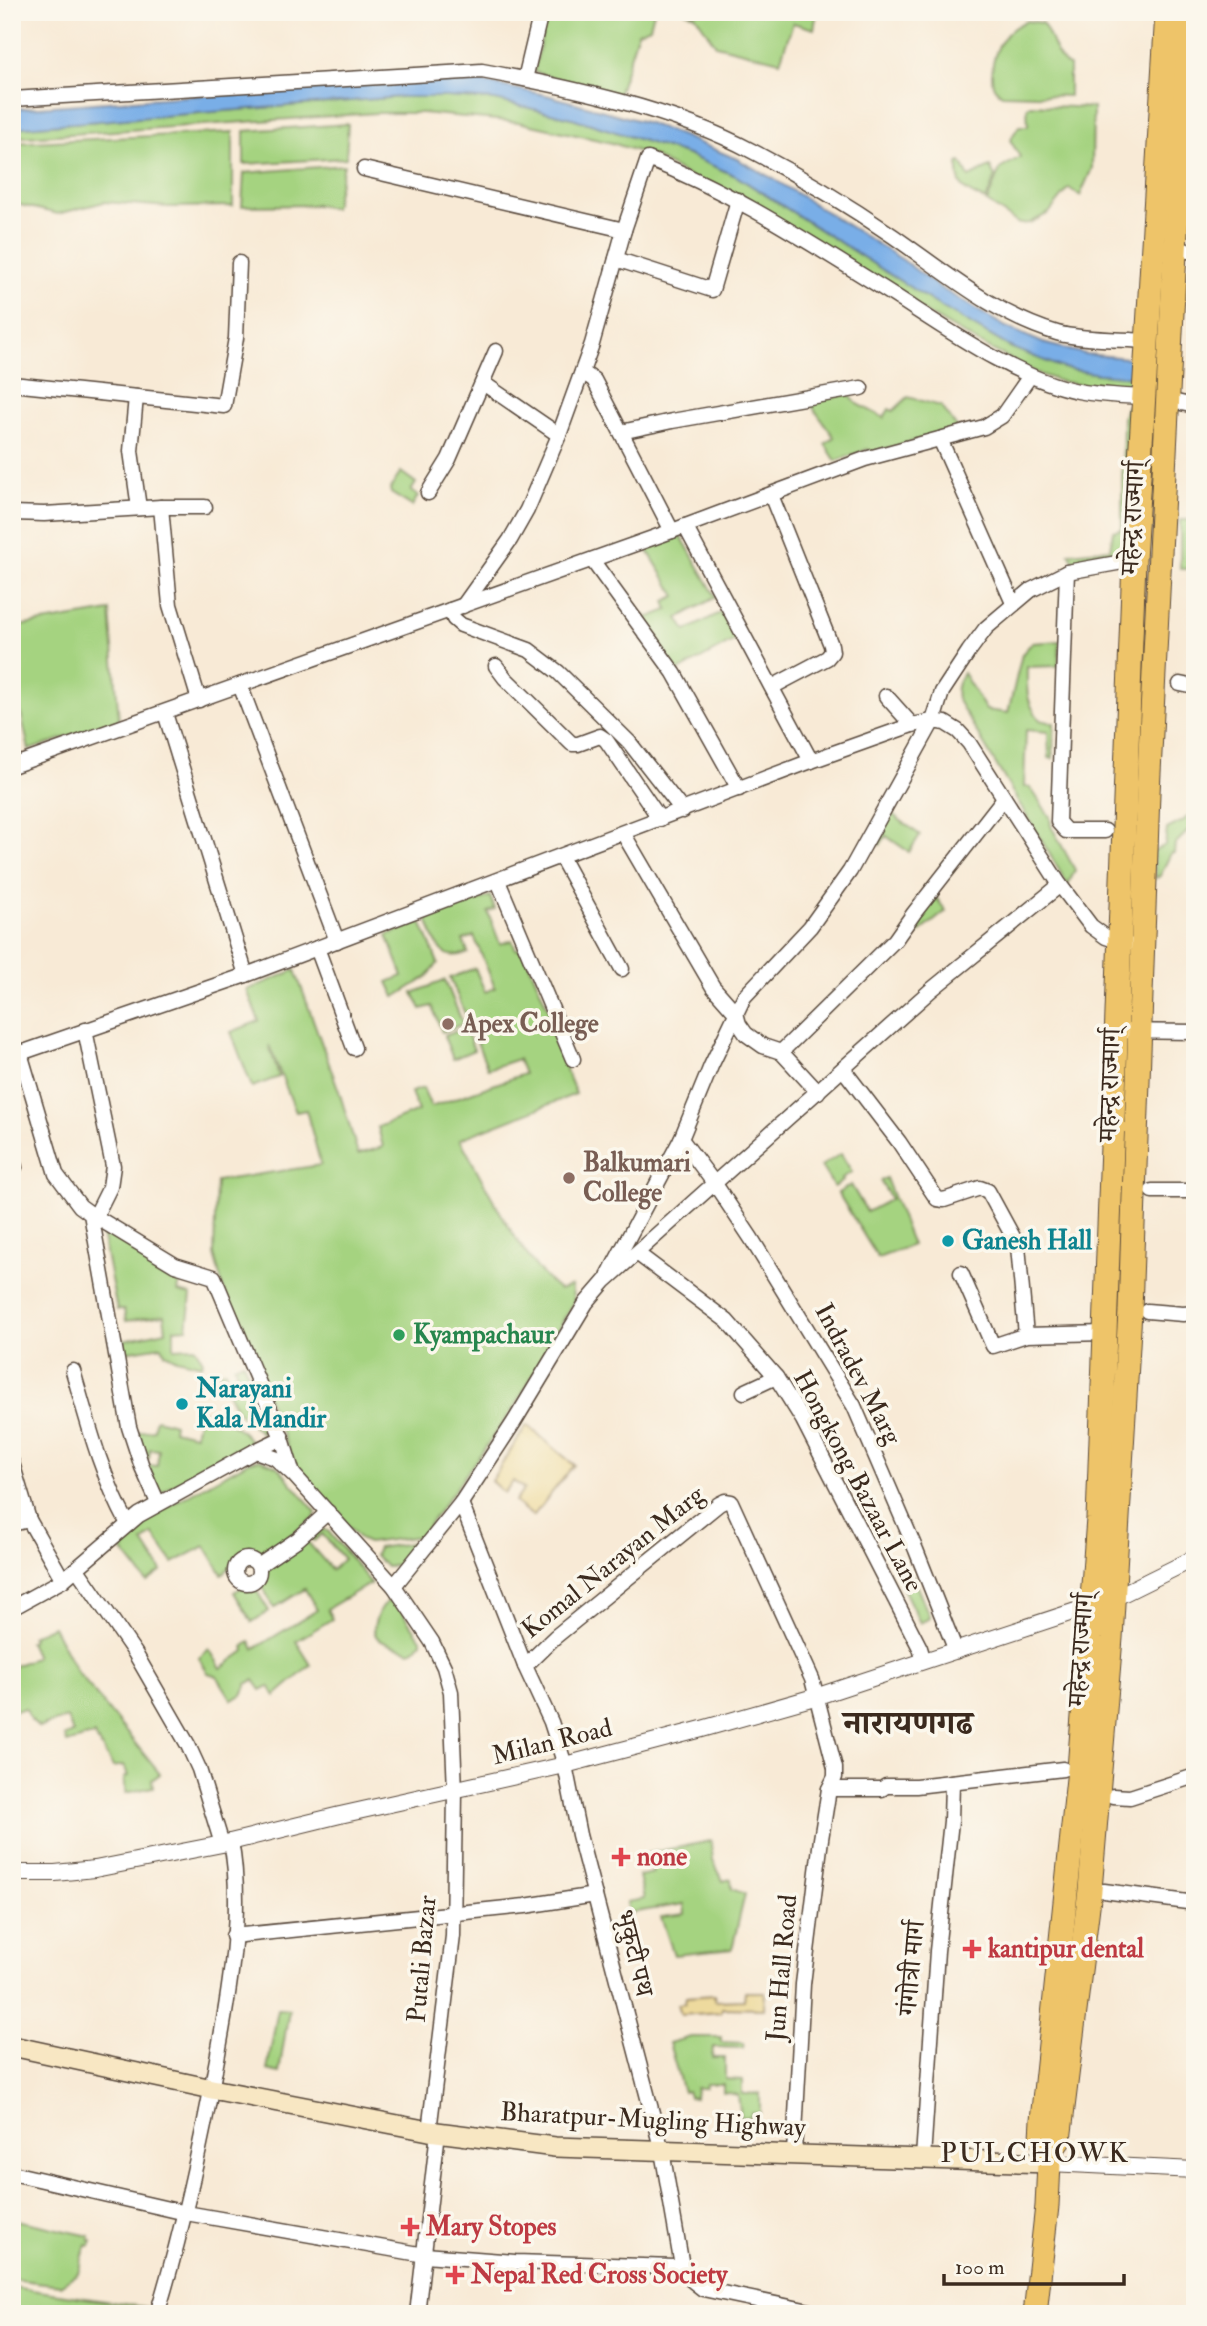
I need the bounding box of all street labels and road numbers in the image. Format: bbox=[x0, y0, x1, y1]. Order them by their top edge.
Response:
street label: महेन्द्र राज्मार्ग् bbox=[1114, 457, 1152, 578]
street label: महेन्द्र राज्मार्ग् bbox=[1092, 1024, 1128, 1144]
street label: Indradev Marg bbox=[807, 1298, 909, 1451]
street label: Hongkong Bazaar Lane bbox=[786, 1365, 930, 1597]
street label: Komal Narayan Marg bbox=[515, 1478, 712, 1645]
street label: महेन्द्र राज्मार्ग् bbox=[1061, 1588, 1101, 1710]
street label: Milan Road bbox=[489, 1712, 616, 1772]
street label: Jun Hall Road bbox=[760, 1893, 804, 2044]
street label: Putali Bazar bbox=[401, 1894, 444, 2024]
street label: भृकुटी पथ bbox=[608, 1906, 661, 2001]
street label: गंगोत्री मार्ग bbox=[892, 1918, 932, 2019]
street label: Bharatpur-Mugling Highway bbox=[499, 2096, 807, 2145]

